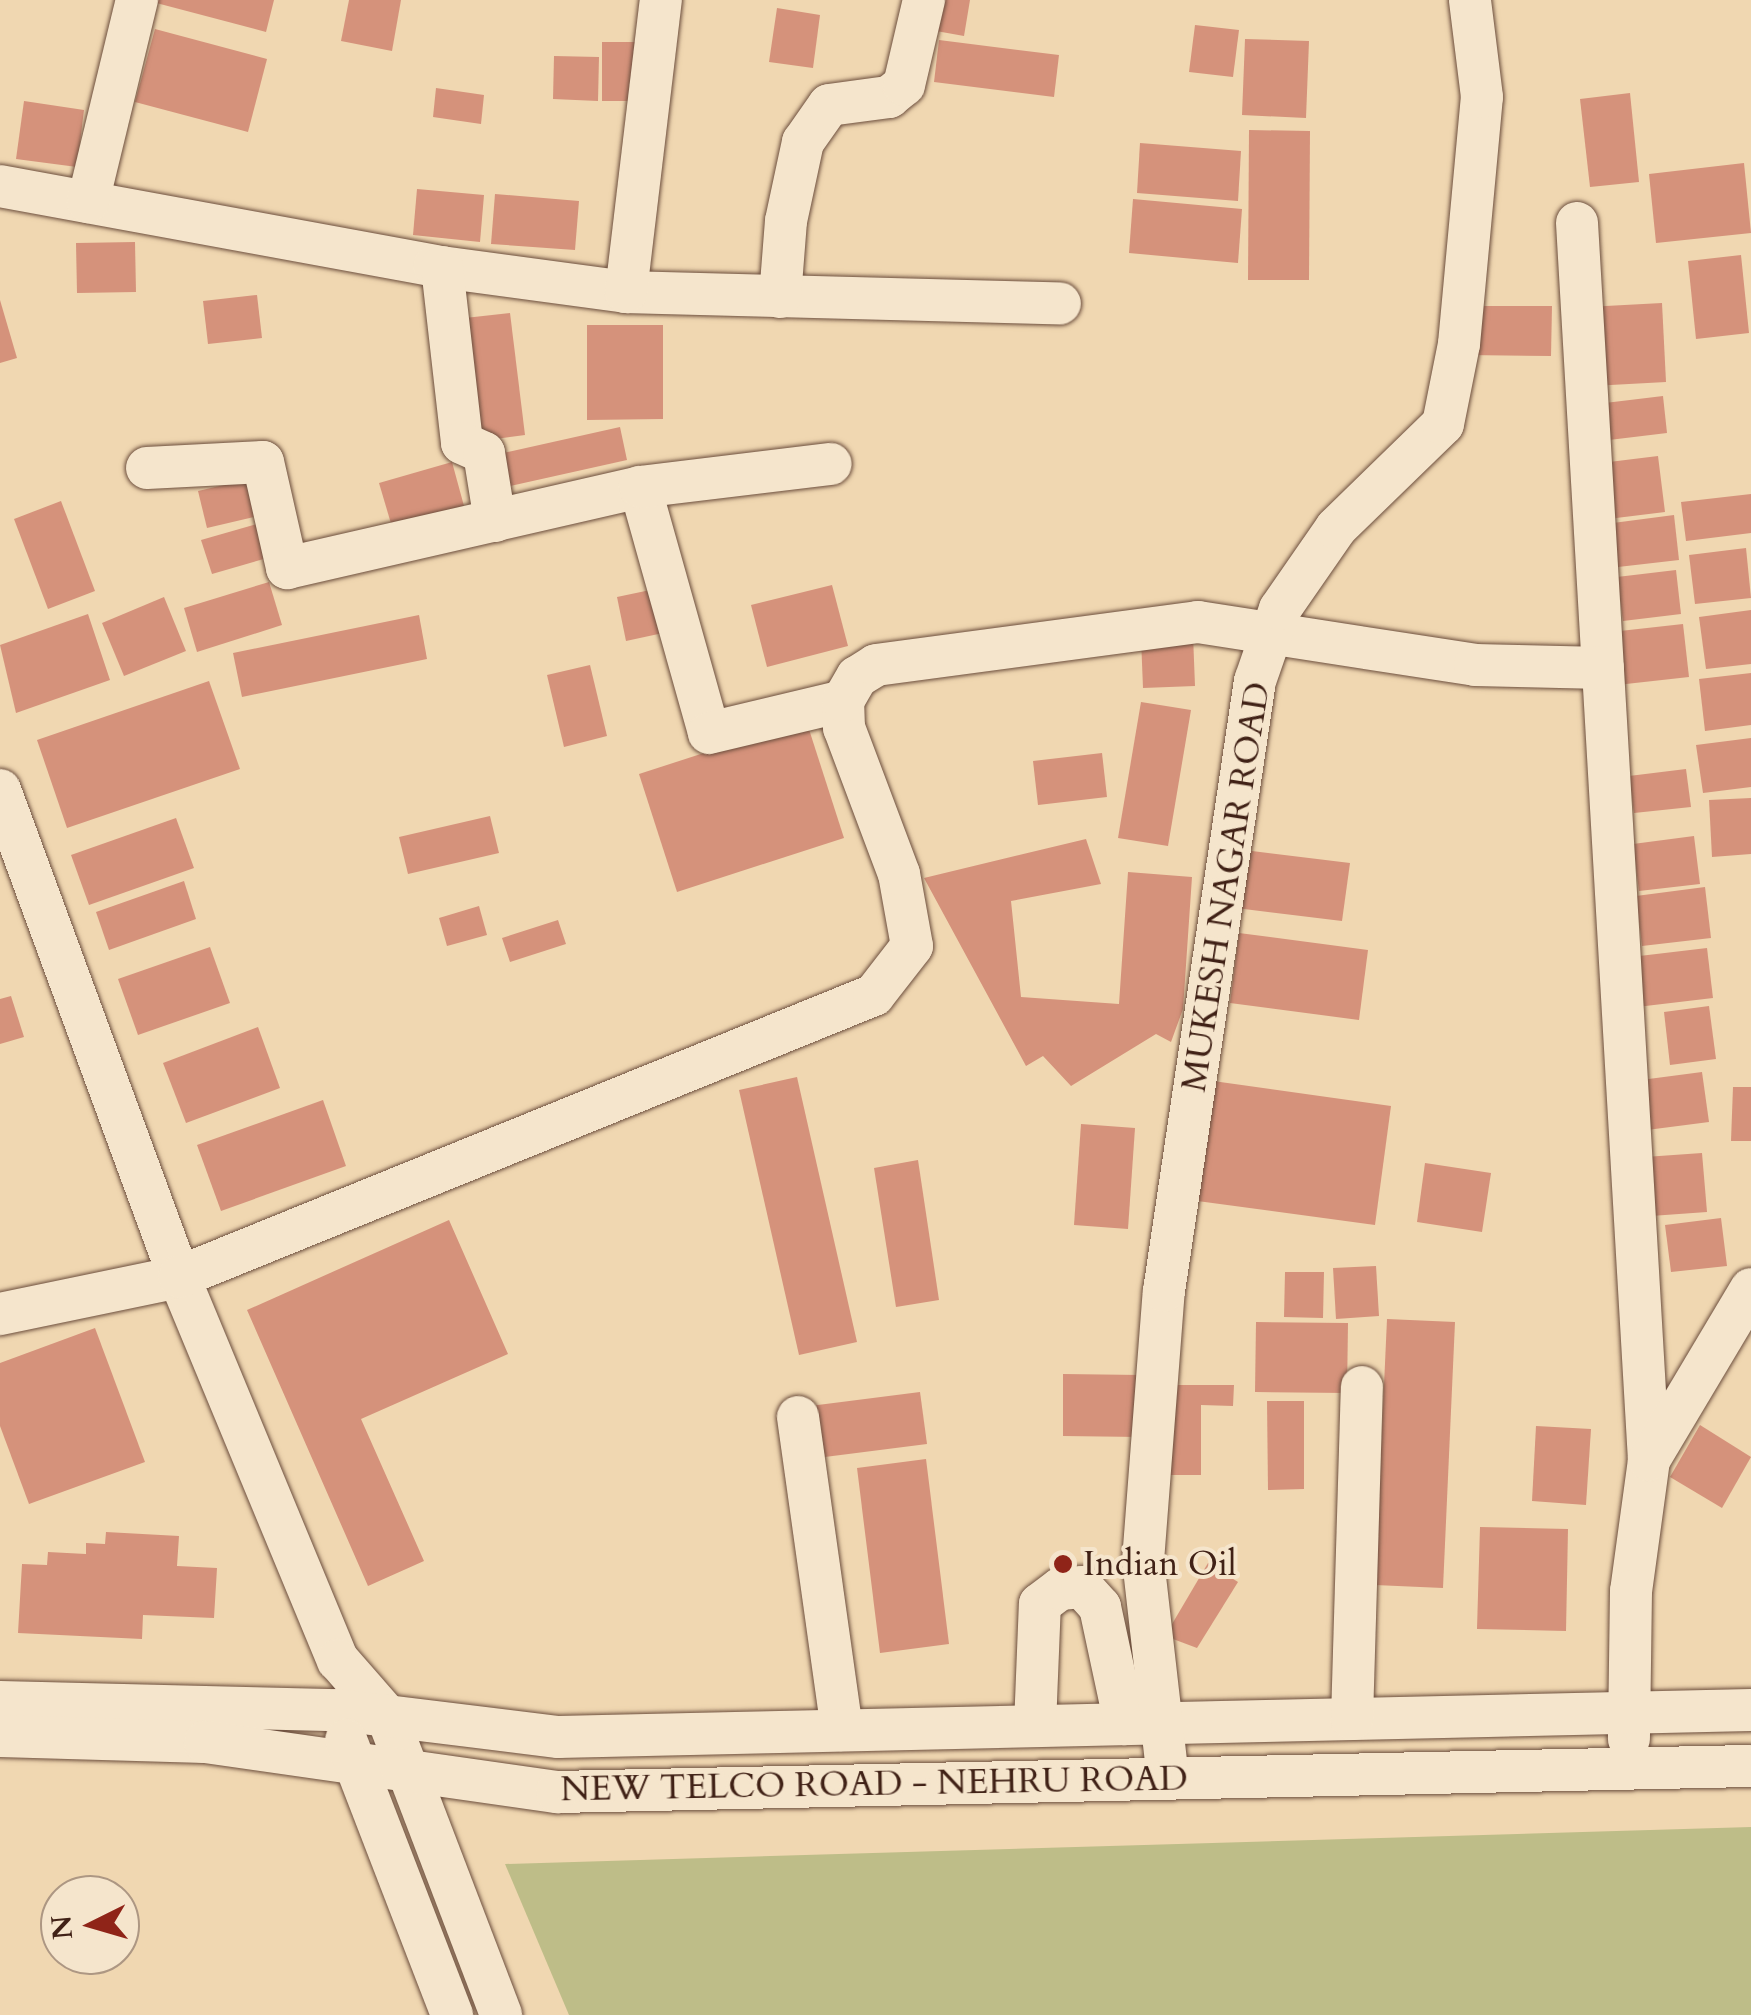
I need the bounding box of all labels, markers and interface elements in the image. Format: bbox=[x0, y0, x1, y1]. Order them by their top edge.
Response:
street label: MUKESH NAGAR ROAD bbox=[1173, 679, 1279, 1095]
place label: Indian Oil bbox=[1083, 1543, 1237, 1585]
marker: Indian Oil bbox=[1052, 1553, 1074, 1575]
street label: NEW TELCO ROAD - NEHRU ROAD bbox=[560, 1758, 1188, 1810]
north arrow bbox=[40, 1875, 140, 1975]
text: N bbox=[42, 1914, 82, 1941]

